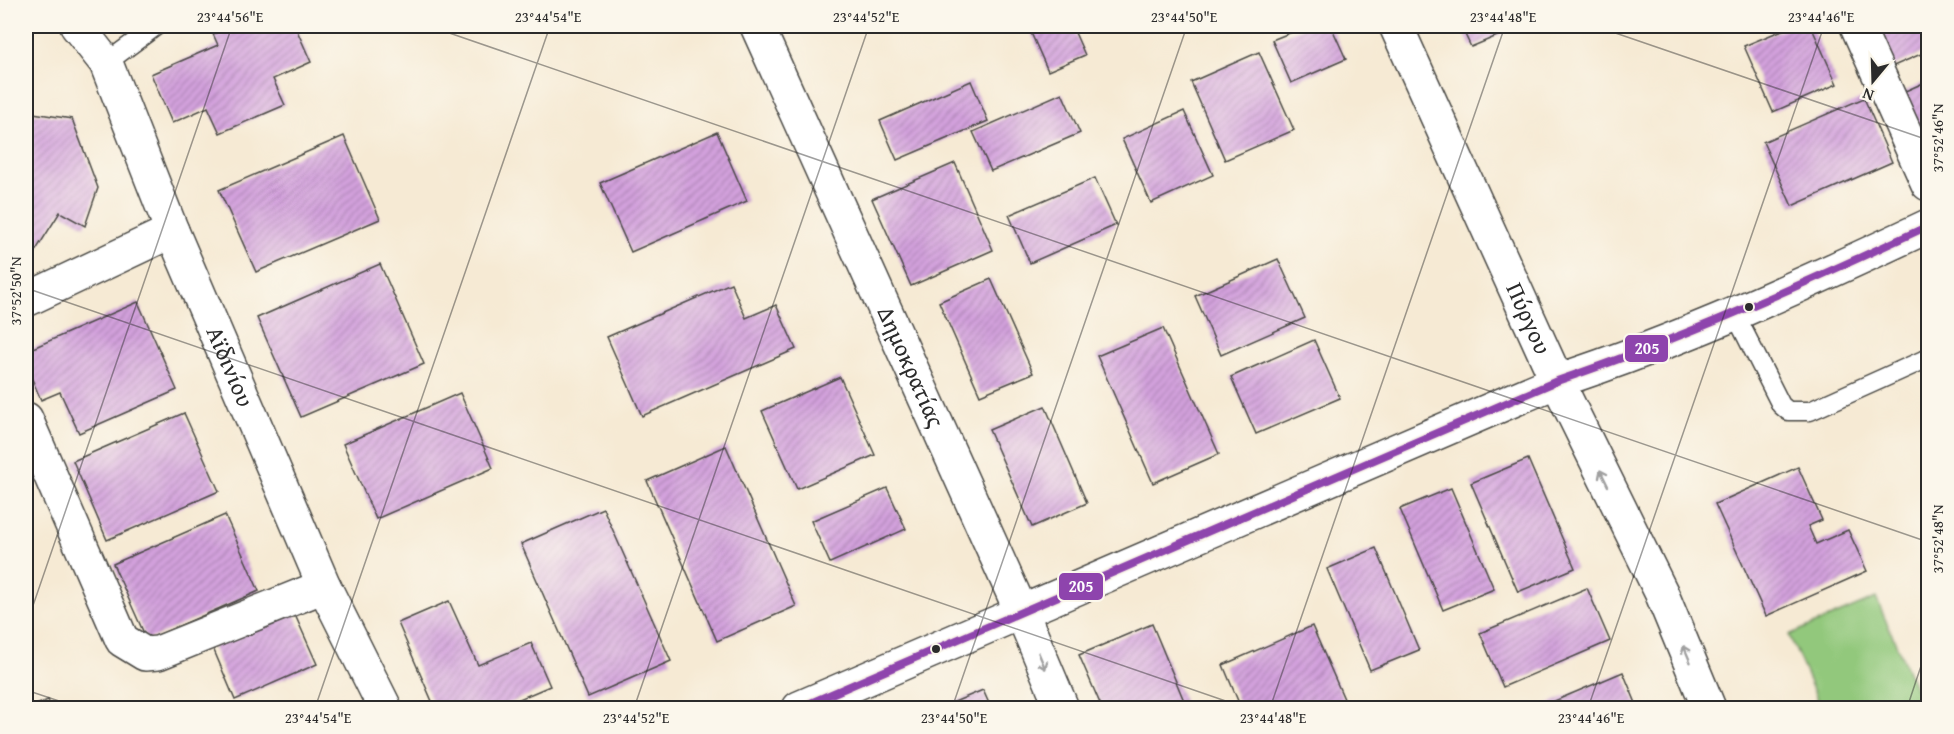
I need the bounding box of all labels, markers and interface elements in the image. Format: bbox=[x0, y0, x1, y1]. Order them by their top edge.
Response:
text: 23°44'56"E bbox=[197, 6, 264, 27]
text: 23°44'54"E bbox=[515, 6, 582, 27]
text: 23°44'52"E bbox=[833, 6, 900, 27]
text: 23°44'50"E bbox=[1151, 6, 1218, 27]
text: 23°44'48"E bbox=[1470, 6, 1537, 27]
text: 23°44'46"E bbox=[1788, 6, 1855, 27]
north arrow bbox=[1843, 51, 1903, 111]
text: N bbox=[1859, 82, 1877, 108]
text: 37°52'46"N bbox=[1927, 103, 1948, 172]
text: 37°52'50"N bbox=[5, 256, 26, 325]
street label: Πύργου bbox=[1497, 276, 1561, 360]
street label: Δημοκρατίας bbox=[869, 300, 954, 433]
unlabelled marker bbox=[1743, 301, 1755, 313]
street label: Αϊδινίου bbox=[198, 321, 263, 412]
line badge: 205 bbox=[1624, 334, 1669, 363]
text: 205 bbox=[1635, 336, 1659, 360]
one-way arrow bbox=[1598, 469, 1610, 487]
text: 37°52'48"N bbox=[1927, 504, 1948, 573]
line badge: 205 bbox=[1058, 572, 1104, 601]
text: 205 bbox=[1069, 574, 1093, 598]
unlabelled marker bbox=[930, 643, 942, 655]
one-way arrow bbox=[1680, 646, 1692, 664]
one-way arrow bbox=[1037, 651, 1048, 669]
text: 23°44'54"E bbox=[285, 707, 352, 728]
text: 23°44'52"E bbox=[603, 707, 670, 728]
text: 23°44'50"E bbox=[921, 707, 988, 728]
text: 23°44'48"E bbox=[1240, 707, 1307, 728]
text: 23°44'46"E bbox=[1558, 707, 1625, 728]

